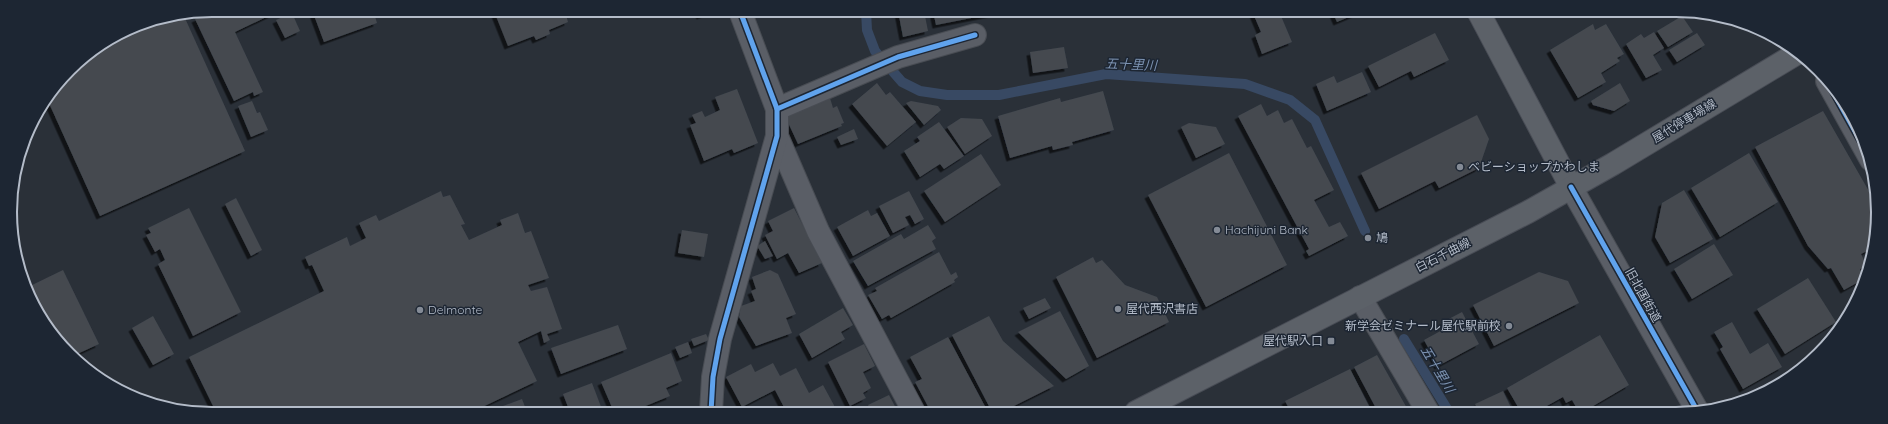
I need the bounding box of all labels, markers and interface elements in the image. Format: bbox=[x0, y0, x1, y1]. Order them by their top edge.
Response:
water label: 五十里川 bbox=[1105, 55, 1159, 73]
street label: 屋代停車場線 bbox=[1649, 96, 1718, 146]
place label: ベビーショップかわしま bbox=[1468, 159, 1600, 174]
marker: ベビーショップかわしま bbox=[1455, 162, 1465, 172]
place label: Hachijuni Bank bbox=[1225, 222, 1308, 237]
marker: Hachijuni Bank bbox=[1212, 225, 1222, 235]
place label: 鳩 bbox=[1376, 230, 1388, 245]
marker: 鳩 bbox=[1363, 233, 1373, 243]
street label: 白石千曲線 bbox=[1413, 234, 1473, 275]
street label: 旧北国街道 bbox=[1622, 265, 1665, 325]
place label: 屋代西沢書店 bbox=[1126, 301, 1198, 316]
place label: Delmonte bbox=[428, 302, 482, 317]
marker: 屋代西沢書店 bbox=[1113, 304, 1123, 314]
marker: Delmonte bbox=[415, 305, 425, 315]
place label: 新学会ゼミナール屋代駅前校 bbox=[1345, 318, 1501, 333]
marker: 新学会ゼミナール屋代駅前校 bbox=[1504, 321, 1514, 331]
place label: 屋代駅入口 bbox=[1263, 333, 1323, 348]
marker: 屋代駅入口 bbox=[1326, 336, 1336, 346]
water label: 五十里川 bbox=[1418, 343, 1459, 397]

